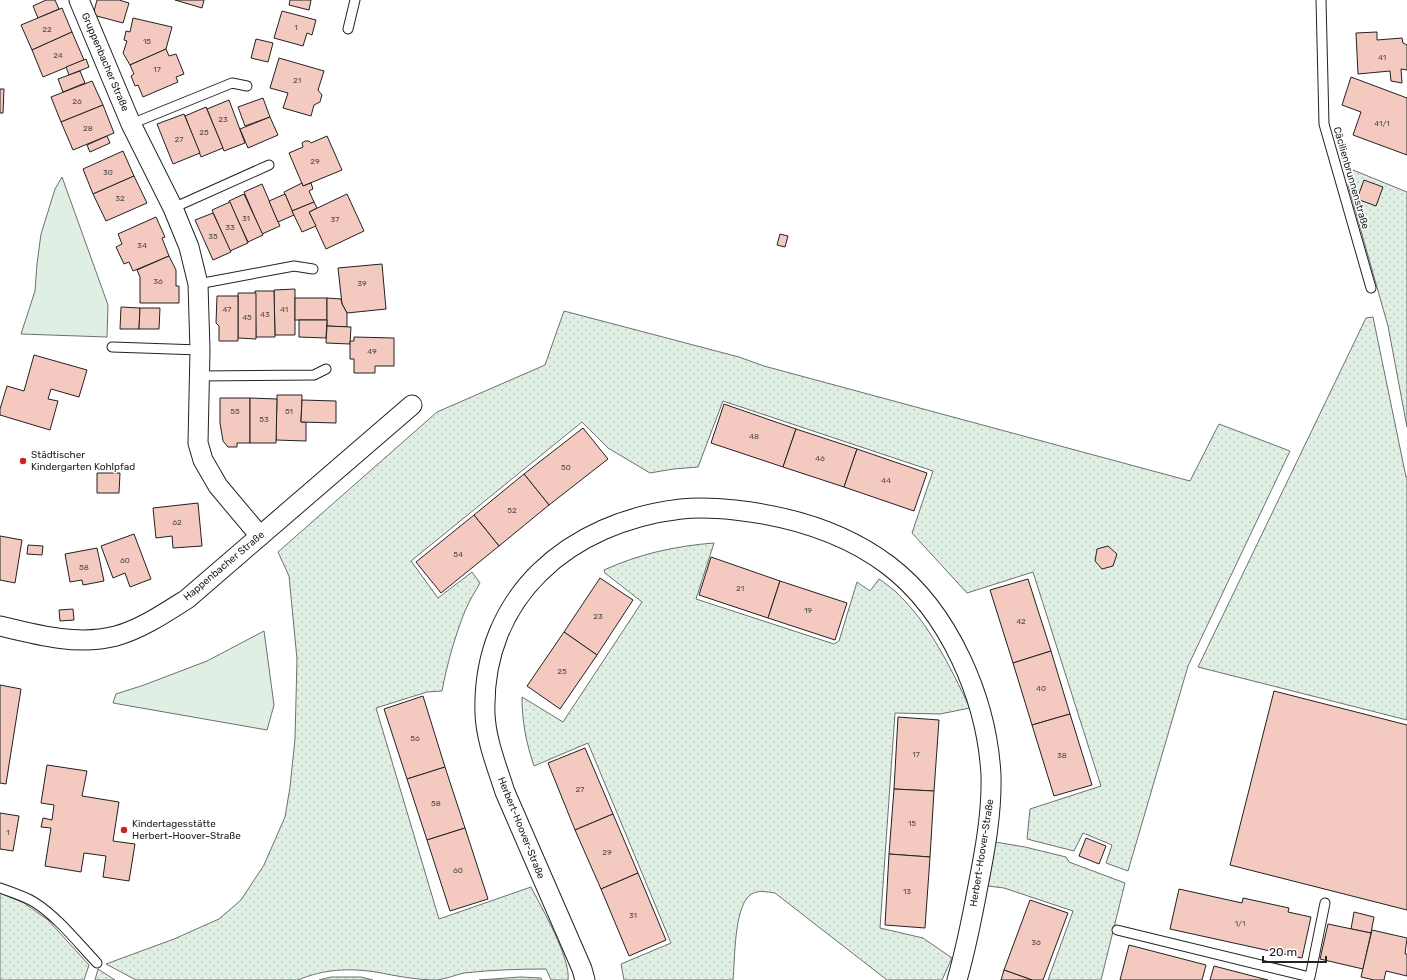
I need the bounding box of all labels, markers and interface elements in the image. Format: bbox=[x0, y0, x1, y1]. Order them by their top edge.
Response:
street label: Gruppenbacher Straße bbox=[79, 11, 131, 113]
house number: 1 bbox=[294, 23, 298, 32]
house number: 22 bbox=[42, 25, 52, 34]
house number: 15 bbox=[143, 37, 151, 46]
house number: 24 bbox=[53, 51, 63, 60]
house number: 41 bbox=[1378, 53, 1386, 62]
house number: 17 bbox=[153, 65, 161, 74]
house number: 21 bbox=[293, 76, 301, 85]
house number: 26 bbox=[72, 97, 82, 106]
house number: 23 bbox=[218, 115, 228, 124]
house number: 41/1 bbox=[1374, 119, 1390, 128]
house number: 28 bbox=[83, 124, 93, 133]
street label: Cäcilienbrunnenstraße bbox=[1331, 125, 1371, 231]
house number: 25 bbox=[199, 128, 209, 137]
house number: 27 bbox=[175, 135, 183, 144]
house number: 29 bbox=[310, 157, 320, 166]
house number: 30 bbox=[103, 168, 113, 177]
house number: 32 bbox=[115, 194, 125, 203]
house number: 31 bbox=[242, 214, 250, 223]
house number: 37 bbox=[331, 215, 339, 224]
house number: 33 bbox=[225, 223, 235, 232]
house number: 35 bbox=[208, 232, 218, 241]
house number: 34 bbox=[137, 241, 147, 250]
house number: 36 bbox=[153, 277, 163, 286]
house number: 39 bbox=[357, 279, 367, 288]
house number: 47 bbox=[223, 305, 231, 314]
house number: 41 bbox=[280, 305, 288, 314]
house number: 43 bbox=[260, 310, 270, 319]
house number: 45 bbox=[242, 313, 252, 322]
house number: 49 bbox=[367, 347, 377, 356]
house number: 55 bbox=[230, 407, 240, 416]
house number: 51 bbox=[285, 407, 293, 416]
house number: 53 bbox=[259, 415, 269, 424]
house number: 48 bbox=[749, 432, 759, 441]
place label: Städtischer Kindergarten Kohlpfad bbox=[31, 449, 135, 473]
house number: 46 bbox=[815, 454, 825, 463]
marker: Städtischer Kindergarten Kohlpfad bbox=[18, 456, 28, 466]
house number: 50 bbox=[561, 463, 571, 472]
house number: 44 bbox=[881, 476, 891, 485]
house number: 52 bbox=[507, 506, 517, 515]
house number: 62 bbox=[172, 518, 182, 527]
street label: Happenbacher Straße bbox=[181, 528, 267, 603]
house number: 54 bbox=[453, 550, 463, 559]
house number: 60 bbox=[120, 556, 130, 565]
house number: 58 bbox=[79, 563, 89, 572]
house number: 21 bbox=[736, 584, 744, 593]
house number: 19 bbox=[804, 606, 812, 615]
house number: 23 bbox=[593, 612, 603, 621]
house number: 42 bbox=[1016, 617, 1026, 626]
house number: 25 bbox=[557, 667, 567, 676]
house number: 40 bbox=[1036, 684, 1046, 693]
house number: 56 bbox=[410, 734, 420, 743]
house number: 17 bbox=[912, 750, 920, 759]
house number: 38 bbox=[1057, 751, 1067, 760]
street label: Herbert-Hoover-Straße bbox=[495, 775, 547, 881]
house number: 27 bbox=[576, 785, 584, 794]
street label: Herbert-Hoover-Straße bbox=[968, 798, 996, 908]
house number: 58 bbox=[431, 799, 441, 808]
place label: Kindertagesstätte Herbert-Hoover-Straße bbox=[132, 818, 241, 842]
house number: 15 bbox=[908, 819, 916, 828]
marker: Kindertagesstätte Herbert-Hoover-Straße bbox=[119, 825, 129, 835]
house number: 1 bbox=[6, 828, 10, 837]
house number: 29 bbox=[602, 848, 612, 857]
house number: 60 bbox=[453, 866, 463, 875]
house number: 13 bbox=[903, 887, 911, 896]
house number: 31 bbox=[629, 911, 637, 920]
house number: 1/1 bbox=[1235, 919, 1245, 928]
house number: 36 bbox=[1031, 938, 1041, 947]
scale bar bbox=[1263, 938, 1326, 964]
text: 20 m bbox=[1269, 945, 1297, 959]

